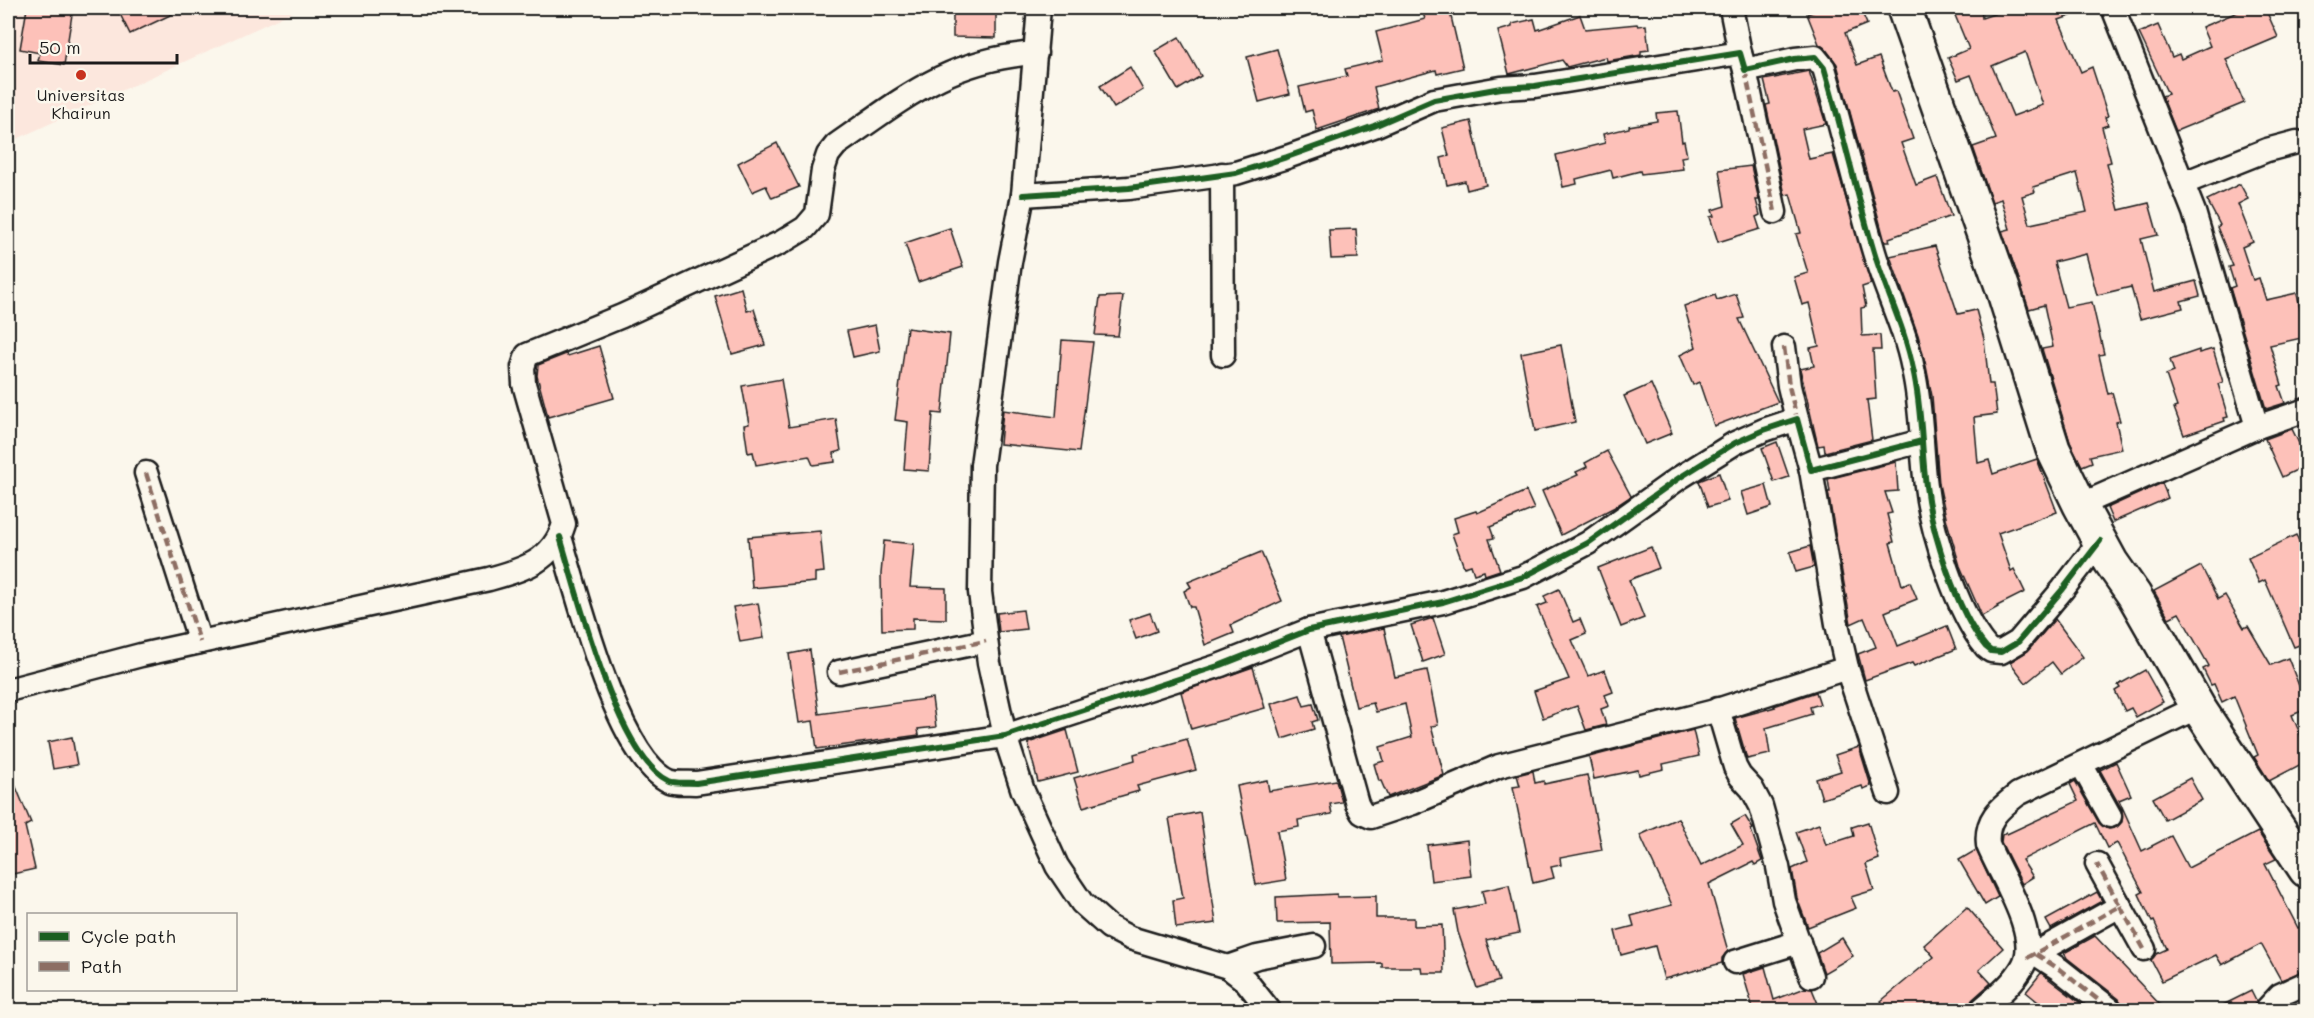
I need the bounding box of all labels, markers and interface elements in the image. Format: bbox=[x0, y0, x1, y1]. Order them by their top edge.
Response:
scale bar bbox=[30, 27, 177, 65]
text: 50 m bbox=[39, 35, 81, 59]
marker: Universitas Khairun bbox=[74, 68, 88, 82]
place label: Universitas Khairun bbox=[37, 84, 125, 123]
legend bbox=[27, 913, 237, 991]
text: Cycle path bbox=[81, 924, 176, 948]
text: Path bbox=[81, 954, 121, 978]

